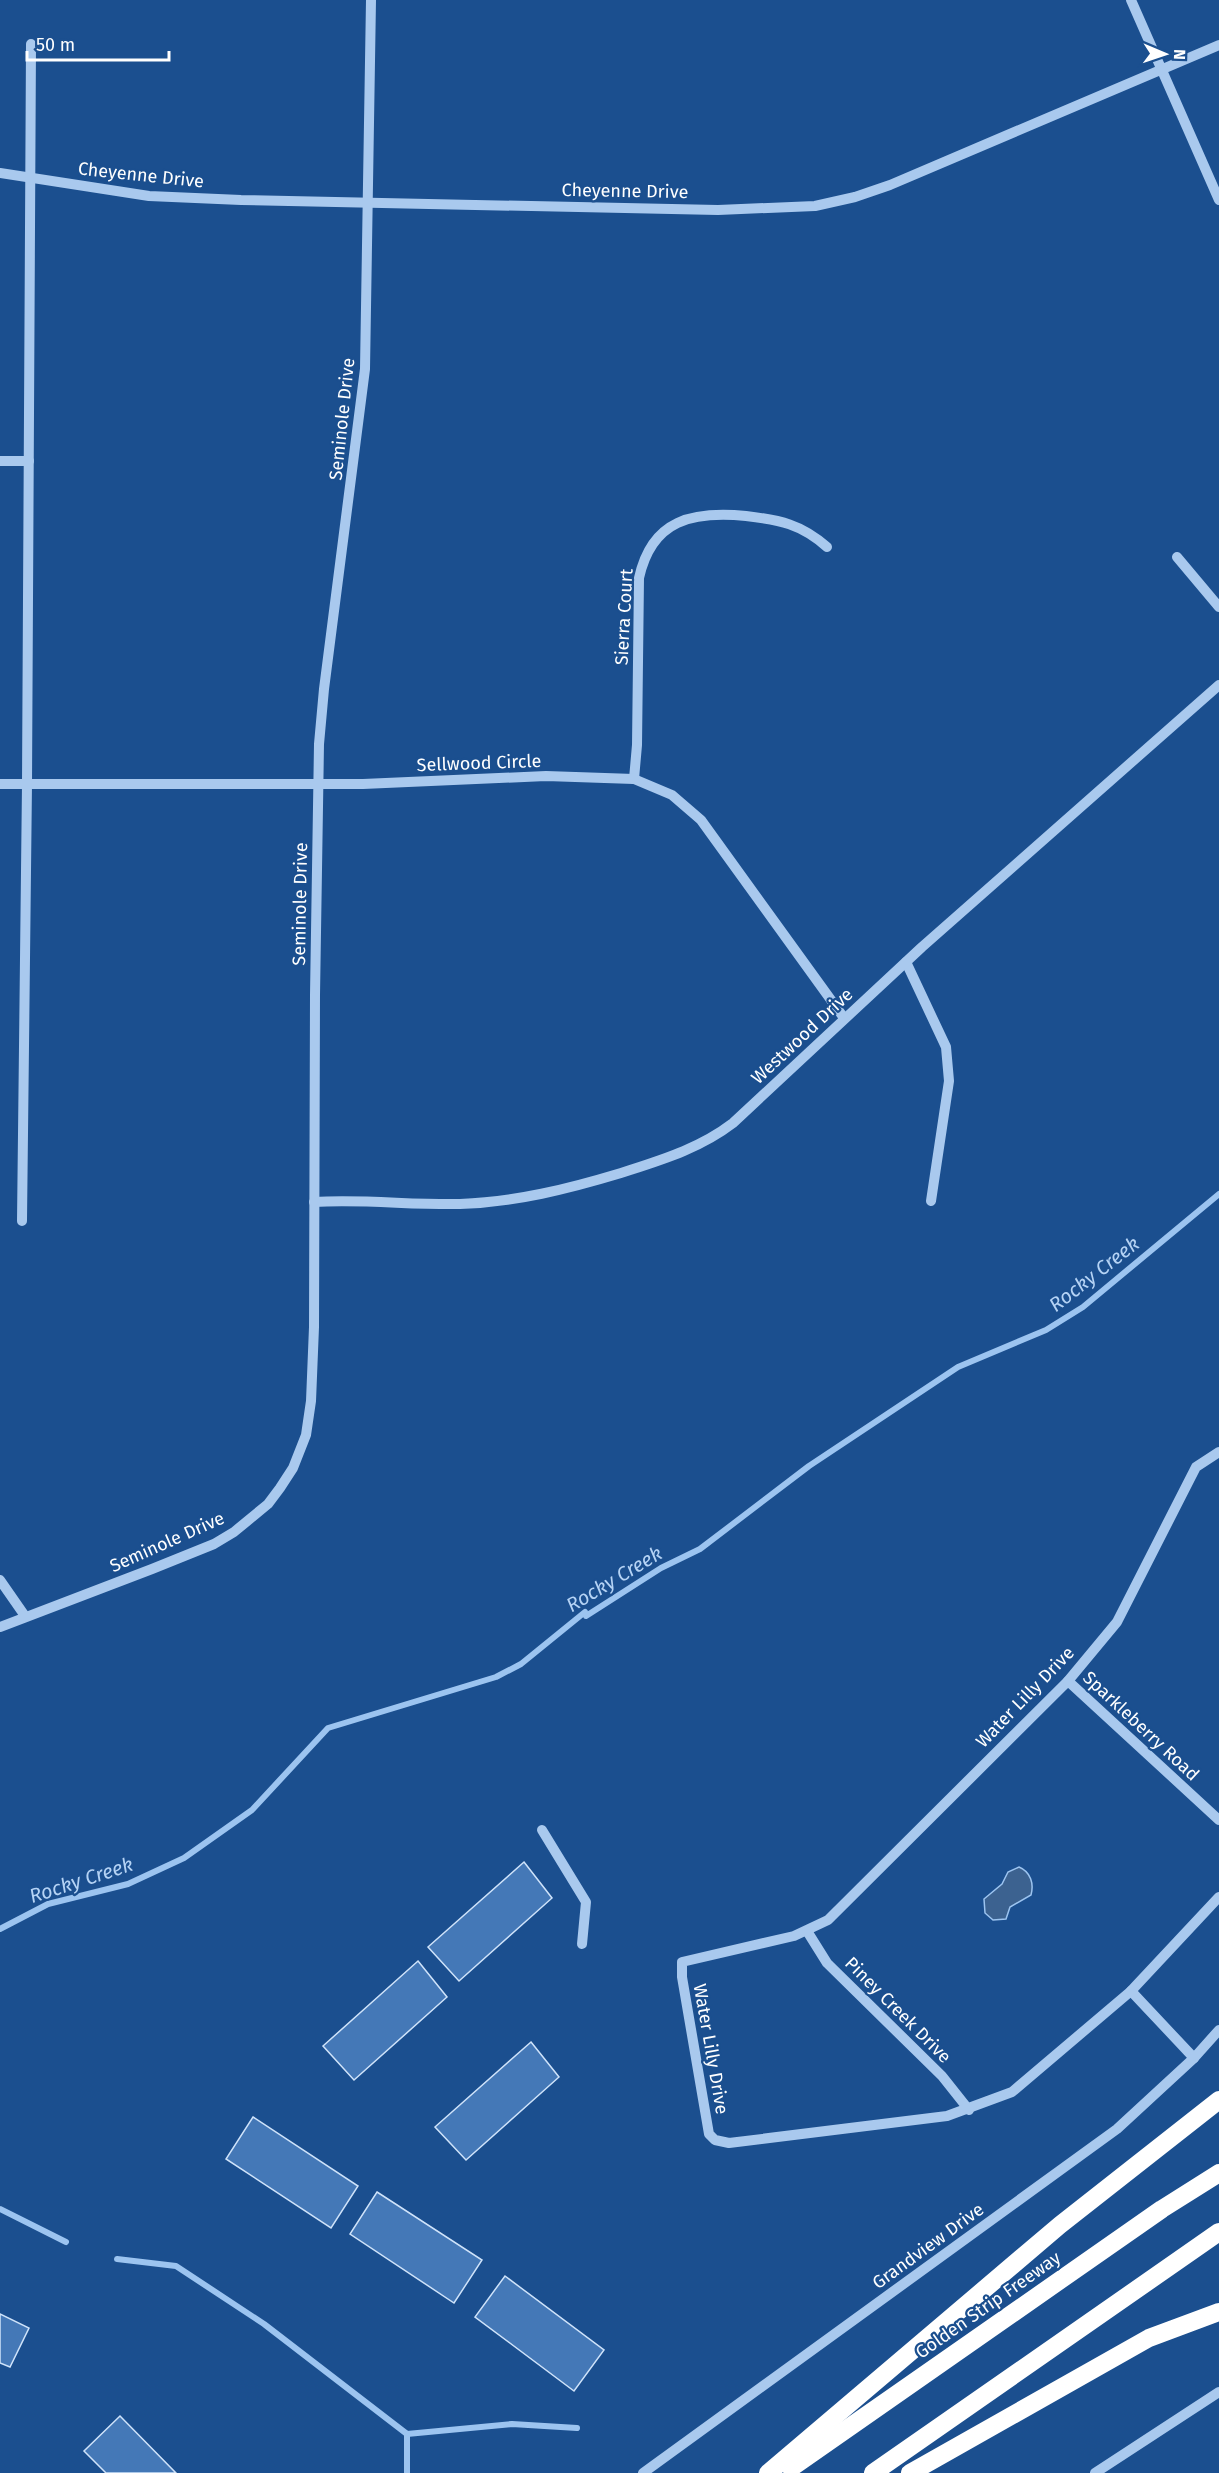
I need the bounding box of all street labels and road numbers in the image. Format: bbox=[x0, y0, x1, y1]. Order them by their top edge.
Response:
street label: Cheyenne Drive bbox=[77, 157, 205, 193]
street label: Cheyenne Drive bbox=[561, 179, 689, 203]
street label: Seminole Drive bbox=[325, 357, 359, 481]
street label: Sierra Court bbox=[610, 568, 638, 666]
street label: Sellwood Circle bbox=[416, 750, 542, 776]
street label: Seminole Drive bbox=[288, 842, 312, 966]
street label: Westwood Drive bbox=[747, 983, 857, 1089]
street label: Seminole Drive bbox=[106, 1507, 228, 1577]
street label: Water Lilly Drive bbox=[971, 1642, 1079, 1752]
street label: Sparkleberry Road bbox=[1078, 1667, 1204, 1785]
street label: Piney Creek Drive bbox=[840, 1952, 956, 2068]
street label: Water Lilly Drive bbox=[689, 1982, 733, 2116]
street label: Grandview Drive bbox=[868, 2198, 988, 2294]
street label: Golden Strip Freeway bbox=[911, 2247, 1065, 2363]

